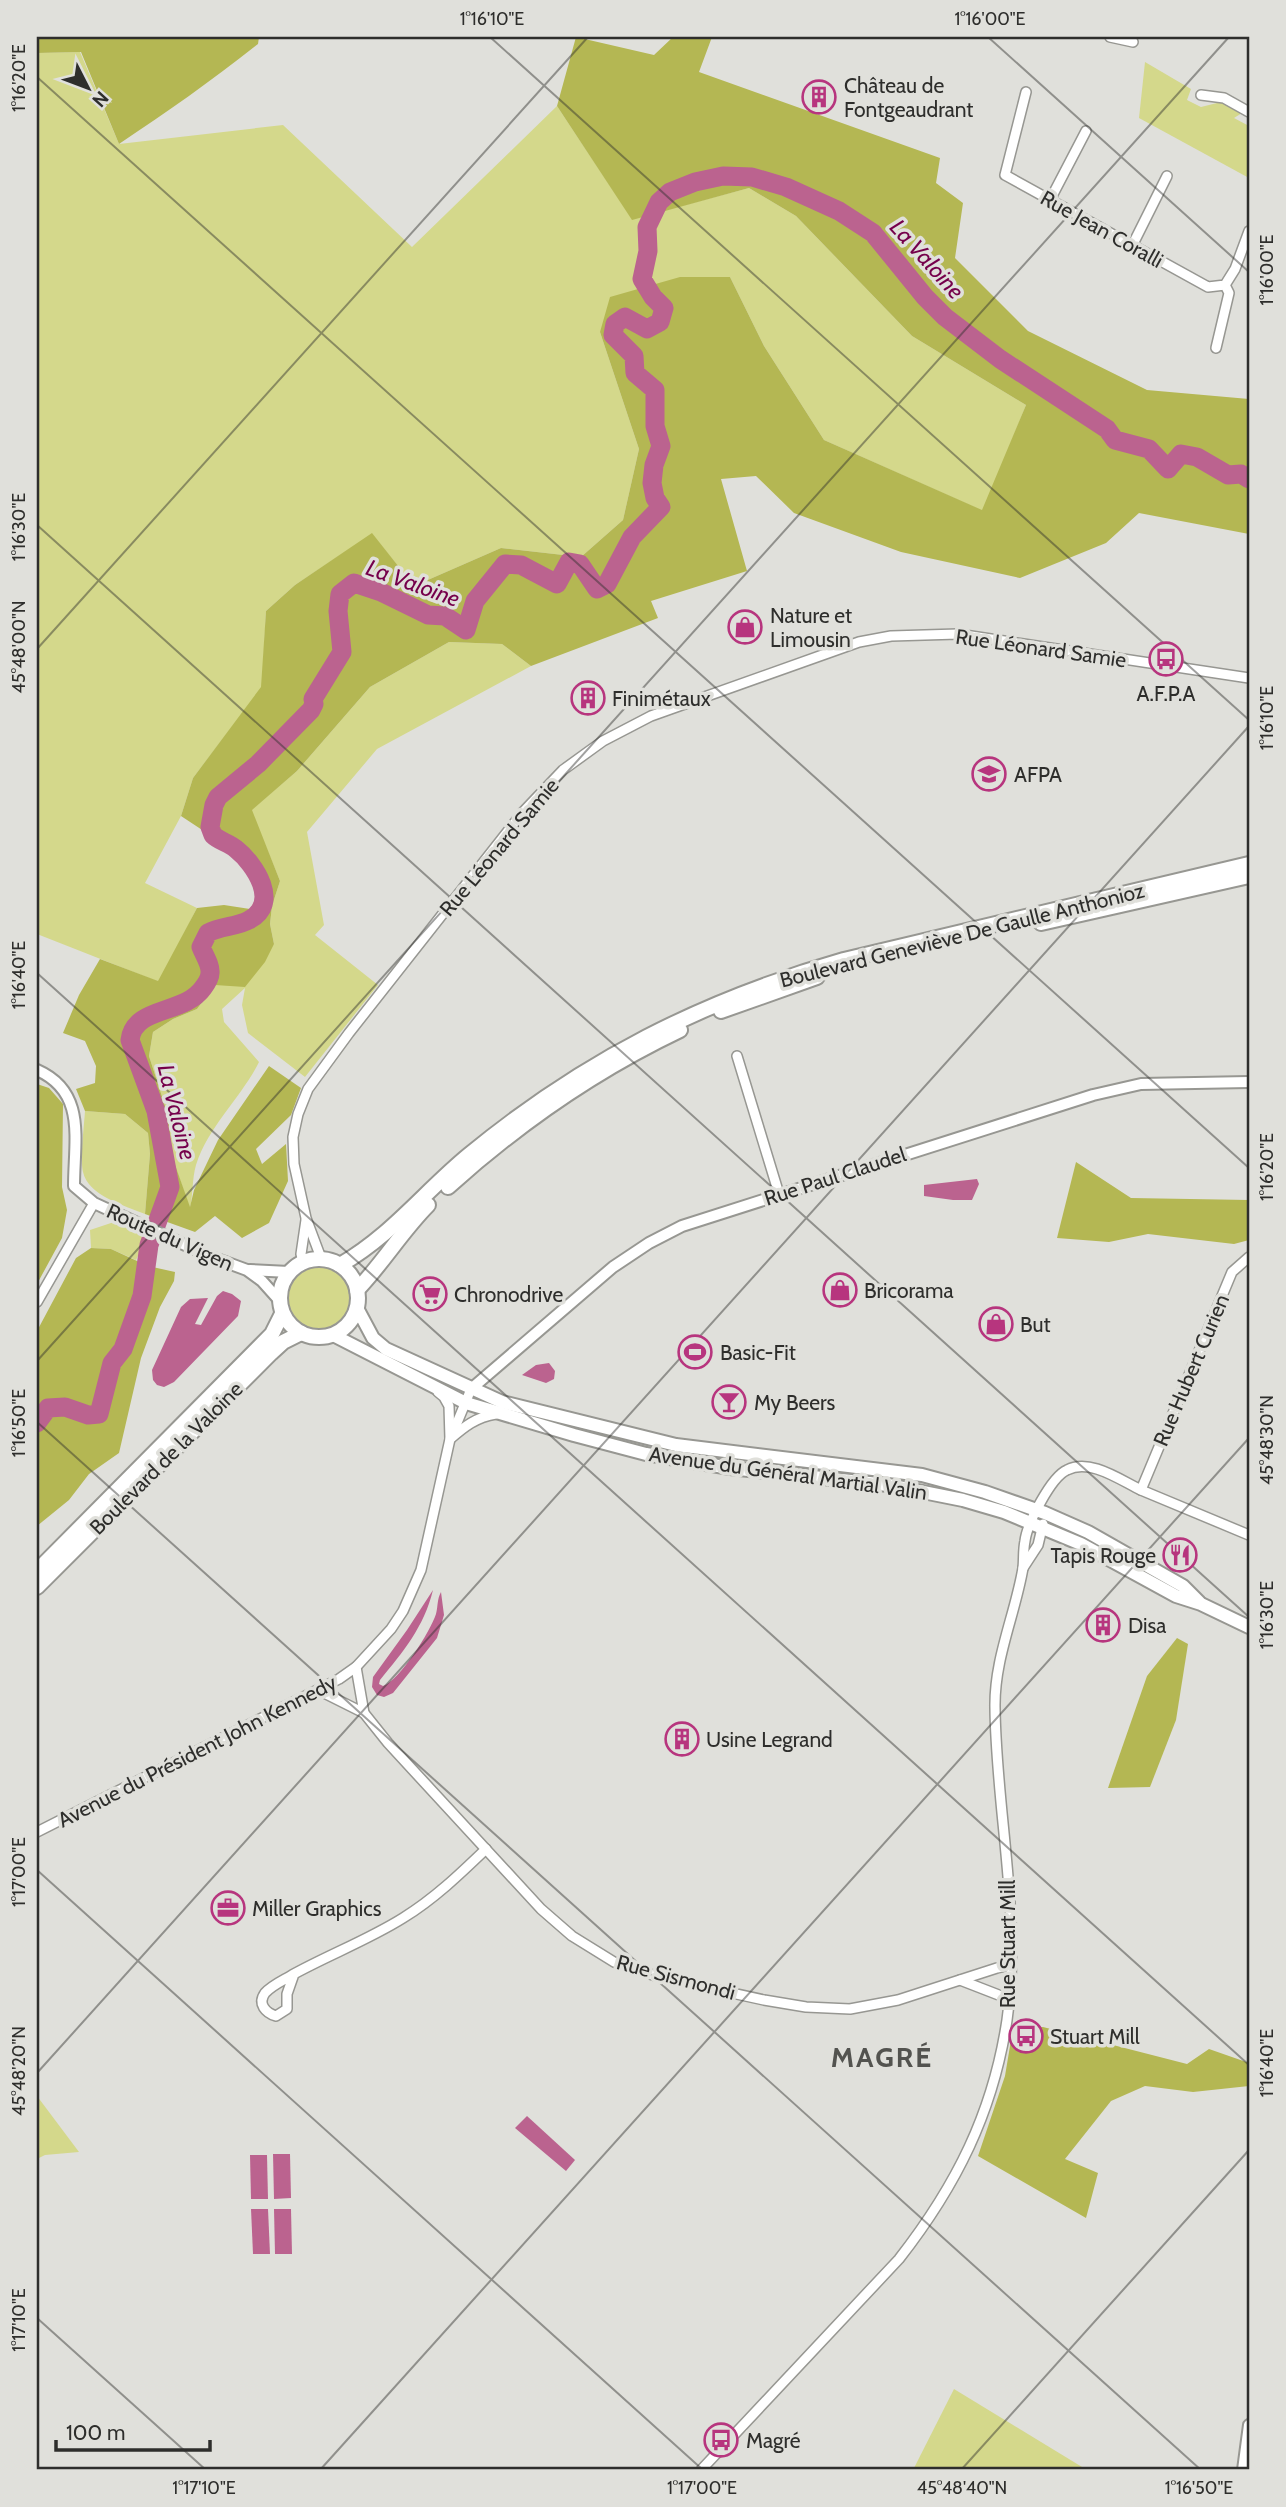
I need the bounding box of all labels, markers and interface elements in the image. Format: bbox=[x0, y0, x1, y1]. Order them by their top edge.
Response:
text: 1°16'10"E bbox=[460, 8, 524, 30]
text: 1°16'00"E bbox=[954, 8, 1026, 30]
text: 1°16'20"E bbox=[8, 44, 30, 112]
north arrow bbox=[52, 52, 122, 122]
place label: Château de Fontgeaudrant bbox=[844, 73, 973, 122]
building icon: Château de Fontgeaudrant bbox=[800, 78, 838, 116]
text: N bbox=[87, 86, 113, 112]
street label: Rue Jean Coralli bbox=[1036, 185, 1168, 273]
water label: La Valoine bbox=[884, 213, 970, 305]
text: 1°16'00"E bbox=[1256, 234, 1278, 306]
text: 1°16'30"E bbox=[8, 493, 30, 561]
water label: La Valoine bbox=[363, 553, 463, 613]
text: 45°48'00"N bbox=[8, 601, 30, 693]
place label: Nature et Limousin bbox=[770, 603, 852, 652]
shop icon: Nature et Limousin bbox=[726, 608, 764, 646]
street label: Rue Léonard Samie bbox=[954, 624, 1128, 672]
bus stop icon: A.F.P.A bbox=[1147, 640, 1185, 678]
building icon: Finimétaux bbox=[569, 679, 607, 717]
place label: A.F.P.A bbox=[1137, 681, 1195, 706]
place label: Finimétaux bbox=[612, 686, 711, 711]
text: 1°16'10"E bbox=[1256, 686, 1278, 750]
school or university icon: AFPA bbox=[970, 755, 1008, 793]
place label: AFPA bbox=[1014, 762, 1062, 787]
street label: Rue Léonard Samie bbox=[434, 773, 564, 921]
street label: Boulevard Geneviève De Gaulle Anthonioz bbox=[777, 877, 1147, 992]
text: 1°16'40"E bbox=[8, 941, 30, 1009]
water label: La Valoine bbox=[152, 1061, 202, 1163]
text: 1°16'20"E bbox=[1256, 1133, 1278, 1201]
street label: Rue Paul Claudel bbox=[761, 1141, 909, 1211]
street label: Route du Vigen bbox=[103, 1198, 237, 1276]
shop icon: Bricorama bbox=[821, 1271, 859, 1309]
supermarket icon: Chronodrive bbox=[411, 1275, 449, 1313]
place label: Bricorama bbox=[864, 1278, 954, 1303]
place label: Chronodrive bbox=[454, 1282, 563, 1307]
street label: Rue Hubert Curien bbox=[1148, 1290, 1234, 1450]
shop icon: But bbox=[977, 1305, 1015, 1343]
place label: But bbox=[1020, 1312, 1051, 1337]
sports icon: Basic-Fit bbox=[676, 1333, 714, 1371]
place label: Basic-Fit bbox=[720, 1340, 796, 1365]
street label: Boulevard de la Valoine bbox=[84, 1376, 248, 1540]
bar icon: My Beers bbox=[710, 1383, 748, 1421]
text: 1°16'50"E bbox=[8, 1389, 30, 1457]
place label: My Beers bbox=[754, 1390, 836, 1415]
text: 45°48'30"N bbox=[1256, 1395, 1278, 1485]
street label: Avenue du Général Martial Valin bbox=[647, 1441, 929, 1505]
restaurant icon: Tapis Rouge bbox=[1161, 1536, 1199, 1574]
place label: Tapis Rouge bbox=[1050, 1543, 1156, 1568]
text: 1°16'30"E bbox=[1256, 1581, 1278, 1649]
building icon: Disa bbox=[1084, 1606, 1122, 1644]
place label: Disa bbox=[1128, 1613, 1166, 1638]
street label: Avenue du Président John Kennedy bbox=[53, 1669, 341, 1832]
building icon: Usine Legrand bbox=[663, 1720, 701, 1758]
place label: Usine Legrand bbox=[706, 1727, 833, 1752]
text: 1°17'00"E bbox=[8, 1837, 30, 1907]
street label: Rue Stuart Mill bbox=[995, 1880, 1020, 2008]
office icon: Miller Graphics bbox=[209, 1889, 247, 1927]
place label: Miller Graphics bbox=[252, 1896, 382, 1921]
street label: Rue Sismondi bbox=[614, 1949, 738, 2005]
bus stop icon: Stuart Mill bbox=[1007, 2017, 1045, 2055]
place label: Stuart Mill bbox=[1050, 2024, 1140, 2049]
text: 45°48'20"N bbox=[8, 2026, 30, 2116]
text: 1°16'40"E bbox=[1256, 2029, 1278, 2097]
district label: MAGRÉ bbox=[831, 2040, 933, 2074]
text: 1°17'10"E bbox=[8, 2288, 30, 2352]
scale bar bbox=[56, 2409, 210, 2453]
text: 100 m bbox=[66, 2420, 125, 2445]
bus stop icon: Magré bbox=[702, 2421, 740, 2459]
place label: Magré bbox=[746, 2428, 801, 2453]
text: 1°17'10"E bbox=[172, 2477, 236, 2499]
text: 1°17'00"E bbox=[667, 2477, 737, 2499]
text: 45°48'40"N bbox=[917, 2477, 1007, 2499]
text: 1°16'50"E bbox=[1165, 2477, 1233, 2499]

